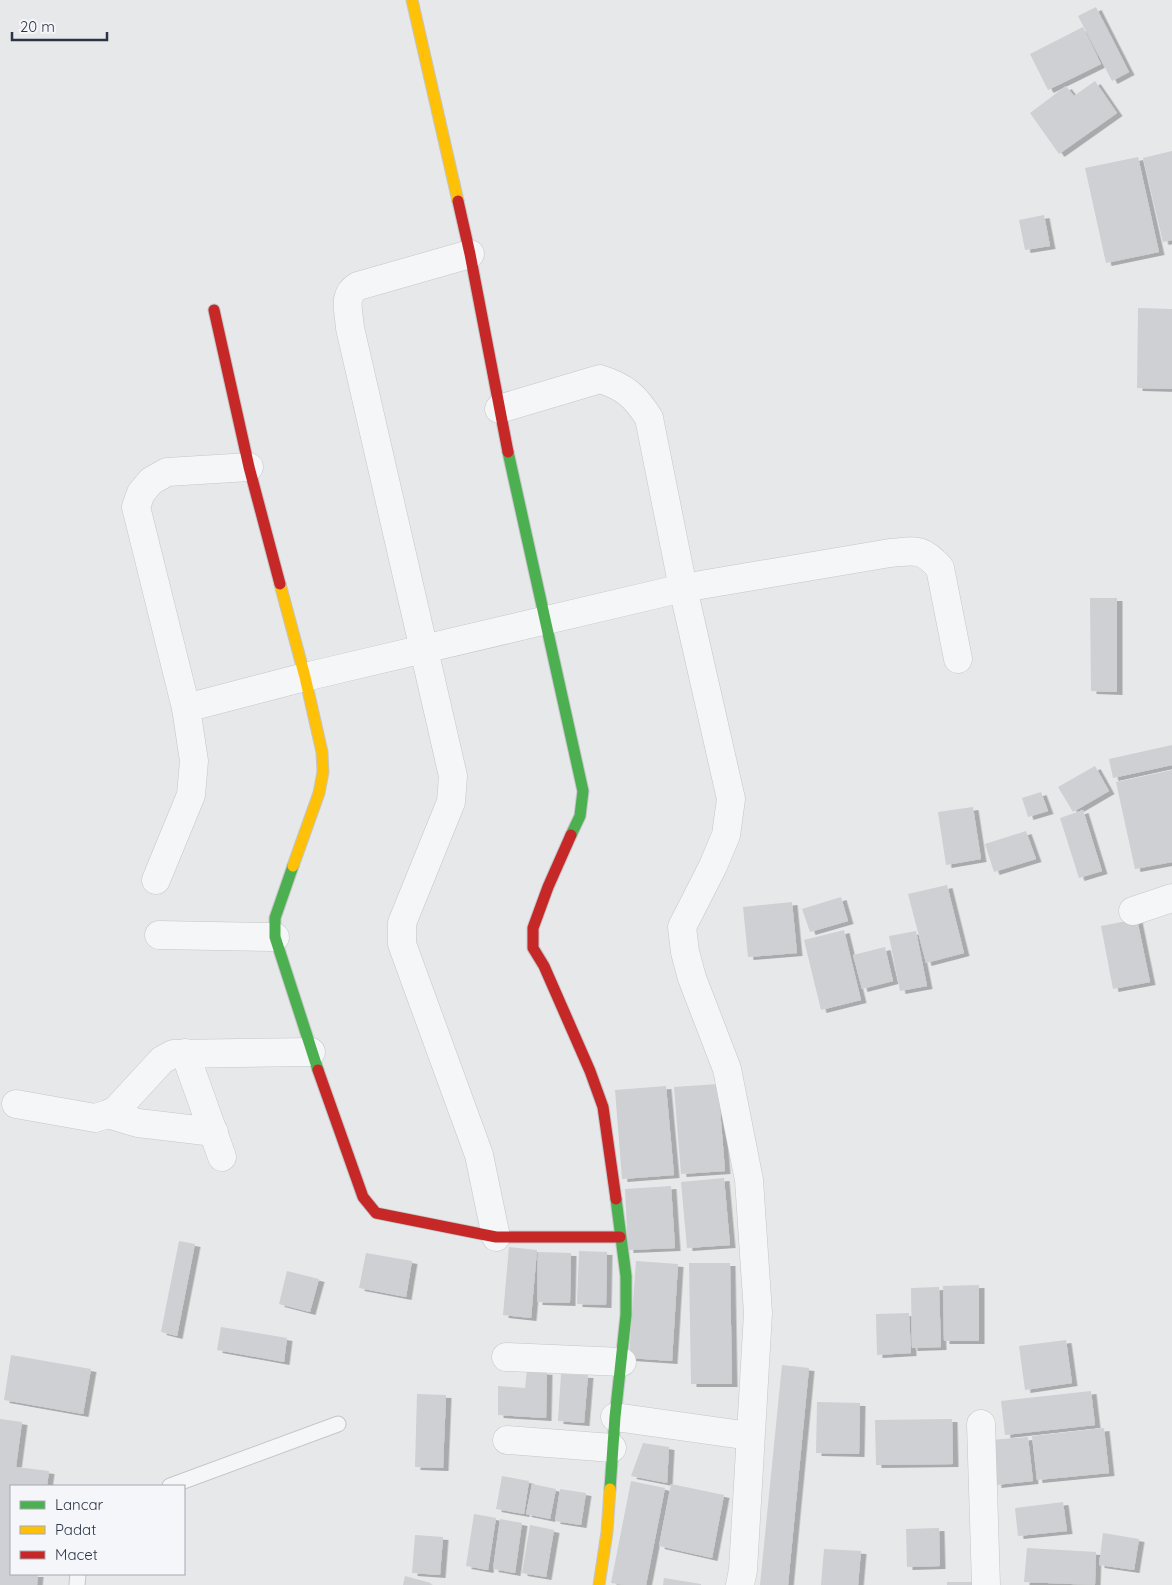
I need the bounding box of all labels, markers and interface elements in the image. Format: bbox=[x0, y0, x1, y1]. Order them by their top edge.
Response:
scale bar bbox=[12, 10, 108, 42]
text: 20 m bbox=[20, 17, 55, 36]
legend bbox=[10, 1485, 185, 1575]
text: Lancar bbox=[55, 1495, 104, 1514]
text: Padat bbox=[55, 1520, 96, 1539]
text: Macet bbox=[55, 1545, 98, 1564]

